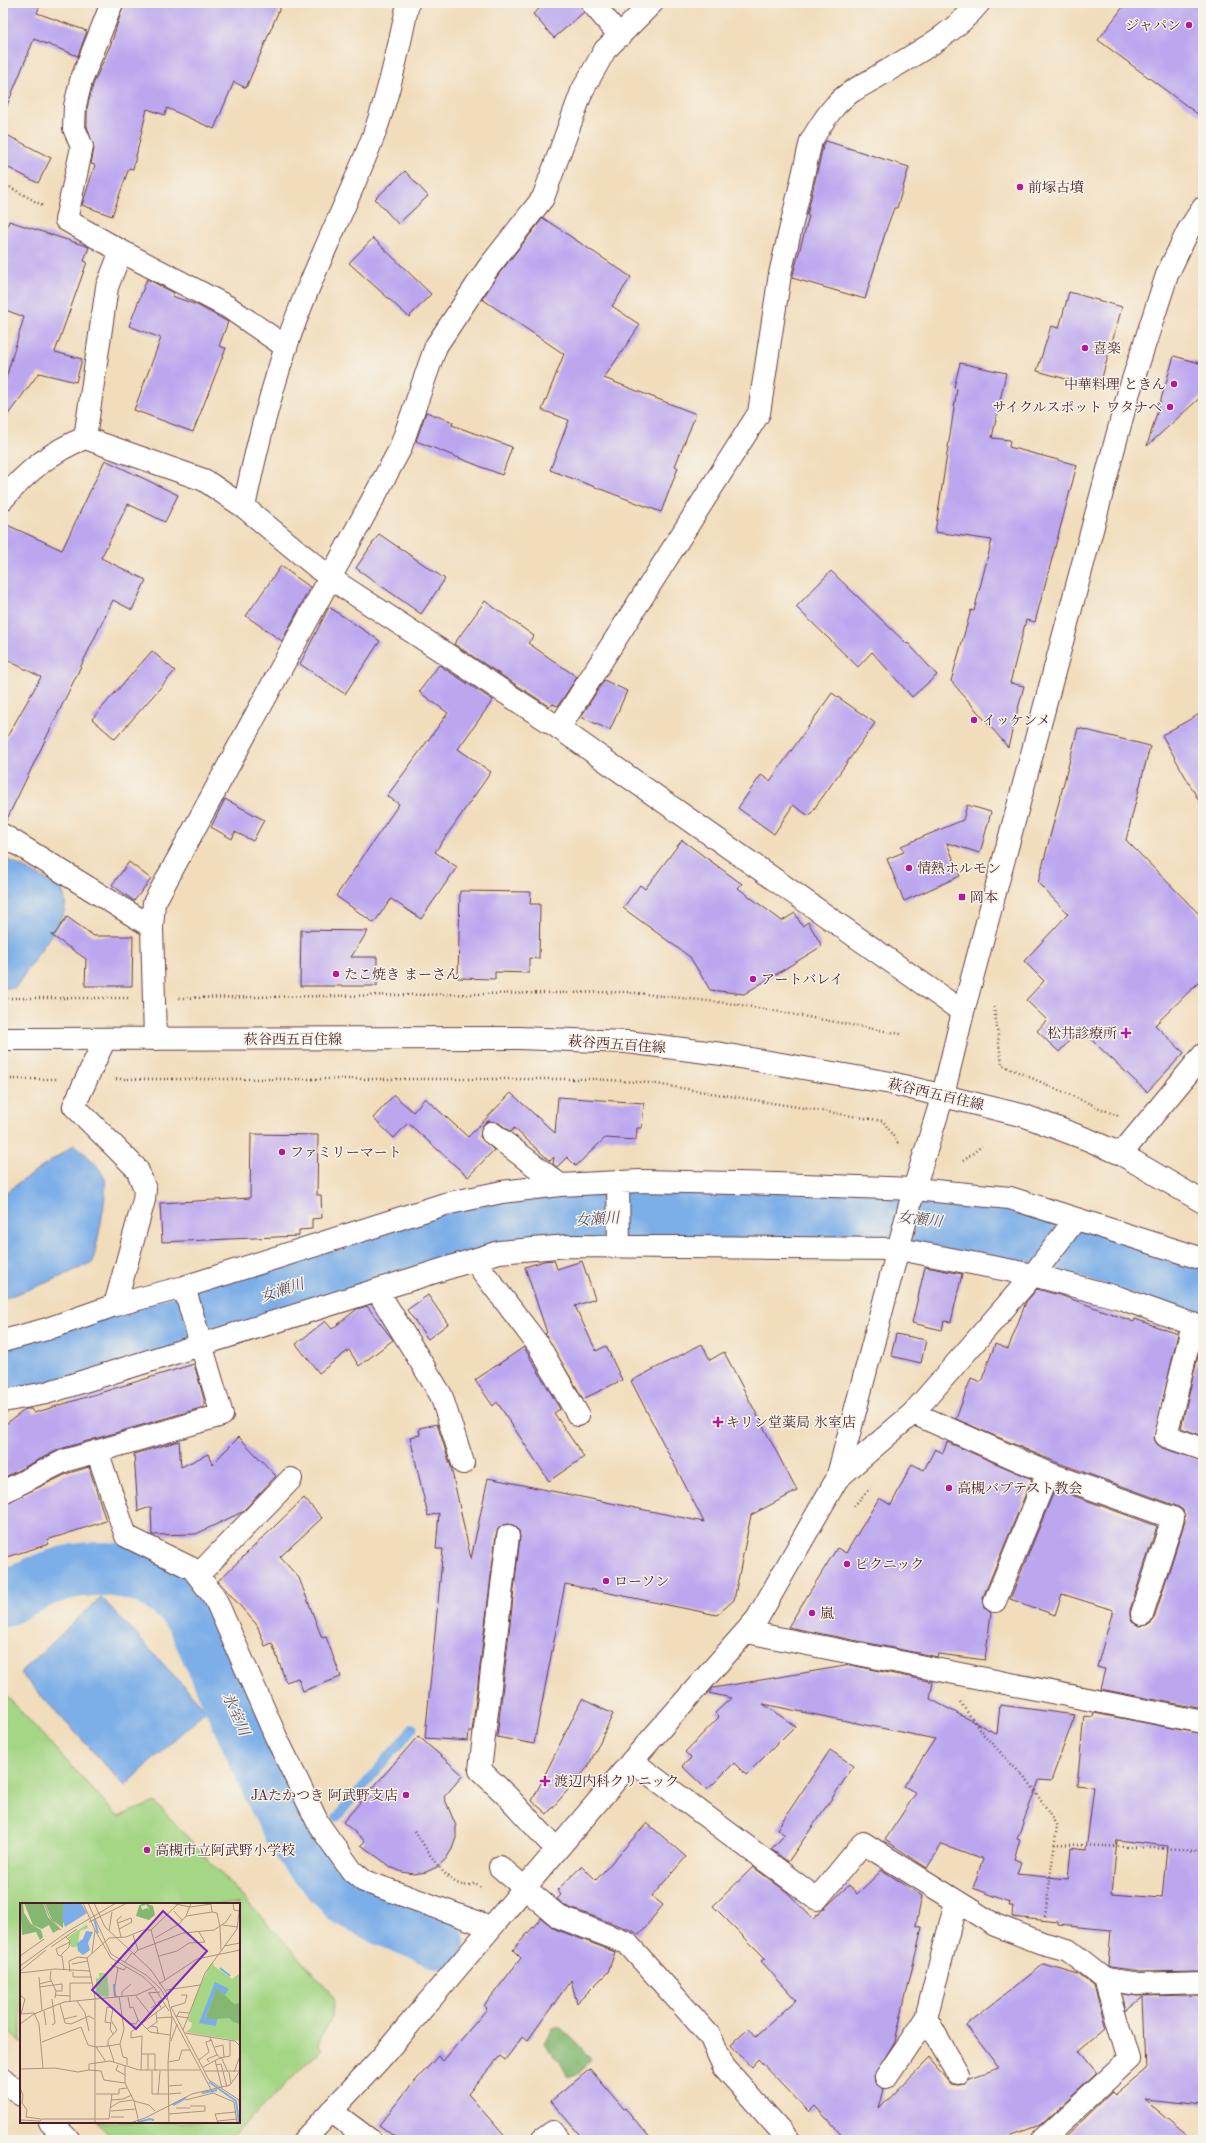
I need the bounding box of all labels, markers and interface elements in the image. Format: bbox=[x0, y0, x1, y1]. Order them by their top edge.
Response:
place label: ジャパン bbox=[1125, 18, 1181, 33]
marker: ジャパン bbox=[1184, 20, 1194, 30]
place label: 前塚古墳 bbox=[1028, 180, 1084, 195]
marker: 前塚古墳 bbox=[1015, 182, 1025, 192]
place label: 喜楽 bbox=[1093, 341, 1121, 356]
marker: 喜楽 bbox=[1080, 343, 1090, 353]
place label: 中華料理 ときん bbox=[1064, 377, 1166, 392]
marker: 中華料理 ときん bbox=[1169, 379, 1179, 389]
place label: サイクルスポット ワタナベ bbox=[992, 400, 1162, 415]
marker: サイクルスポット ワタナベ bbox=[1165, 402, 1175, 412]
place label: イッケンメ bbox=[982, 714, 1051, 728]
marker: イッケンメ bbox=[969, 715, 979, 725]
place label: 情熱ホルモン bbox=[917, 861, 1001, 876]
marker: 情熱ホルモン bbox=[904, 863, 914, 873]
place label: 岡本 bbox=[970, 890, 998, 905]
marker: 岡本 bbox=[957, 892, 967, 902]
place label: たこ焼き まーさん bbox=[344, 967, 460, 982]
marker: たこ焼き まーさん bbox=[331, 969, 341, 979]
place label: アートバレイ bbox=[761, 973, 844, 987]
marker: アートバレイ bbox=[748, 974, 758, 984]
place label: 松井診療所 bbox=[1047, 1026, 1117, 1041]
marker: 松井診療所 bbox=[1120, 1027, 1132, 1039]
street label: 萩谷西五百住線 bbox=[244, 1032, 342, 1047]
street label: 萩谷西五百住線 bbox=[568, 1034, 666, 1055]
street label: 萩谷西五百住線 bbox=[886, 1076, 985, 1113]
place label: ファミリーマート bbox=[290, 1146, 402, 1160]
marker: ファミリーマート bbox=[277, 1147, 287, 1157]
water label: 女瀬川 bbox=[897, 1208, 945, 1231]
water label: 女瀬川 bbox=[574, 1209, 622, 1230]
water label: 女瀬川 bbox=[258, 1275, 308, 1306]
place label: キリン堂薬局 氷室店 bbox=[726, 1415, 856, 1430]
marker: キリン堂薬局 氷室店 bbox=[713, 1417, 723, 1427]
place label: 高槻バプテスト教会 bbox=[957, 1481, 1082, 1496]
marker: 高槻バプテスト教会 bbox=[944, 1483, 954, 1493]
place label: ピクニック bbox=[855, 1557, 924, 1572]
marker: ピクニック bbox=[842, 1559, 852, 1569]
place label: ローソン bbox=[614, 1575, 669, 1589]
marker: ローソン bbox=[601, 1576, 611, 1586]
place label: 嵐 bbox=[820, 1606, 834, 1621]
marker: 嵐 bbox=[807, 1608, 817, 1618]
water label: 氷室川 bbox=[219, 1690, 253, 1740]
place label: 渡辺内科クリニック bbox=[554, 1774, 679, 1789]
marker: 渡辺内科クリニック bbox=[539, 1775, 551, 1787]
place label: JAたかつき 阿武野支店 bbox=[251, 1788, 398, 1803]
marker: JAたかつき 阿武野支店 bbox=[401, 1790, 411, 1800]
place label: 高槻市立阿武野小学校 bbox=[155, 1843, 295, 1858]
marker: 高槻市立阿武野小学校 bbox=[142, 1845, 152, 1855]
inset map bbox=[20, 1903, 240, 2123]

